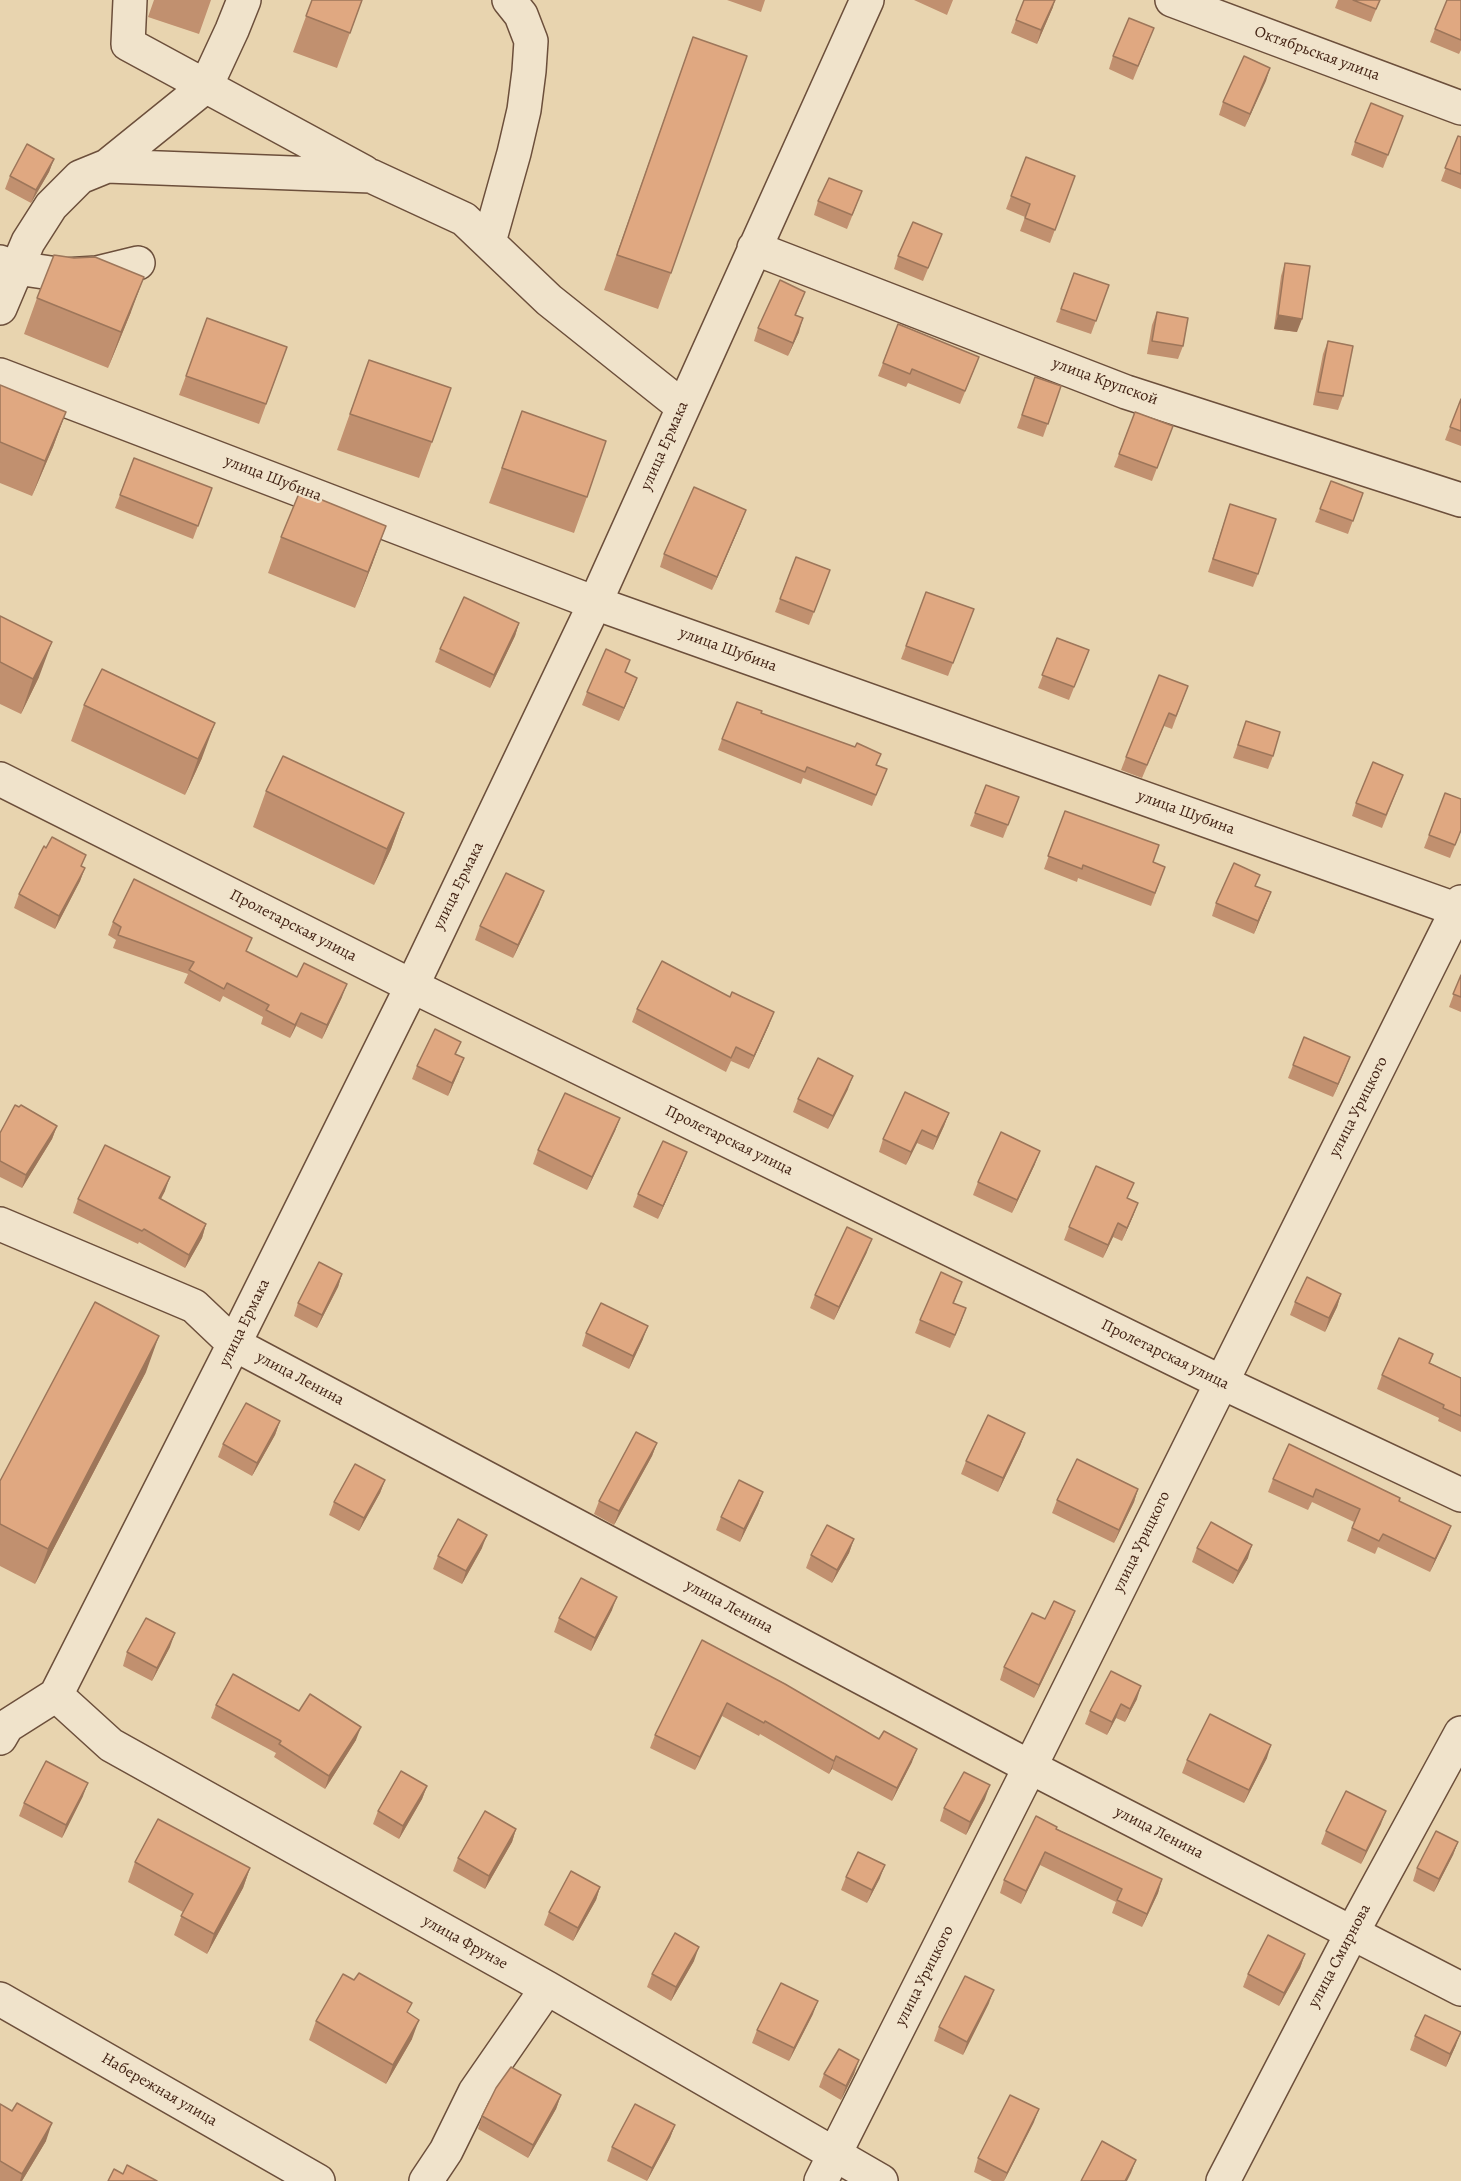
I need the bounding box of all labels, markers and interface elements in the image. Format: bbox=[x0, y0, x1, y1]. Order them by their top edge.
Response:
street label: Октябрьская улица bbox=[1252, 22, 1382, 86]
street label: улица Крупской bbox=[1050, 354, 1160, 410]
street label: улица Ермака bbox=[637, 399, 693, 493]
street label: улица Шубина bbox=[222, 452, 324, 506]
street label: улица Шубина bbox=[677, 623, 779, 677]
street label: улица Шубина bbox=[1135, 786, 1237, 840]
street label: улица Ермака bbox=[429, 839, 489, 933]
street label: Пролетарская улица bbox=[226, 886, 360, 966]
street label: улица Урицкого bbox=[1325, 1054, 1393, 1160]
street label: Пролетарская улица bbox=[662, 1102, 796, 1180]
street label: улица Ермака bbox=[215, 1276, 275, 1370]
street label: Пролетарская улица bbox=[1098, 1316, 1232, 1394]
street label: улица Ленина bbox=[253, 1348, 347, 1410]
street label: улица Урицкого bbox=[1109, 1488, 1175, 1596]
street label: улица Ленина bbox=[682, 1576, 776, 1638]
street label: улица Ленина bbox=[1112, 1802, 1206, 1864]
street label: улица Смирнова bbox=[1305, 1901, 1375, 2011]
street label: улица Фрунзе bbox=[419, 1912, 511, 1974]
street label: улица Урицкого bbox=[891, 1923, 959, 2029]
street label: Набережная улица bbox=[98, 2049, 220, 2131]

